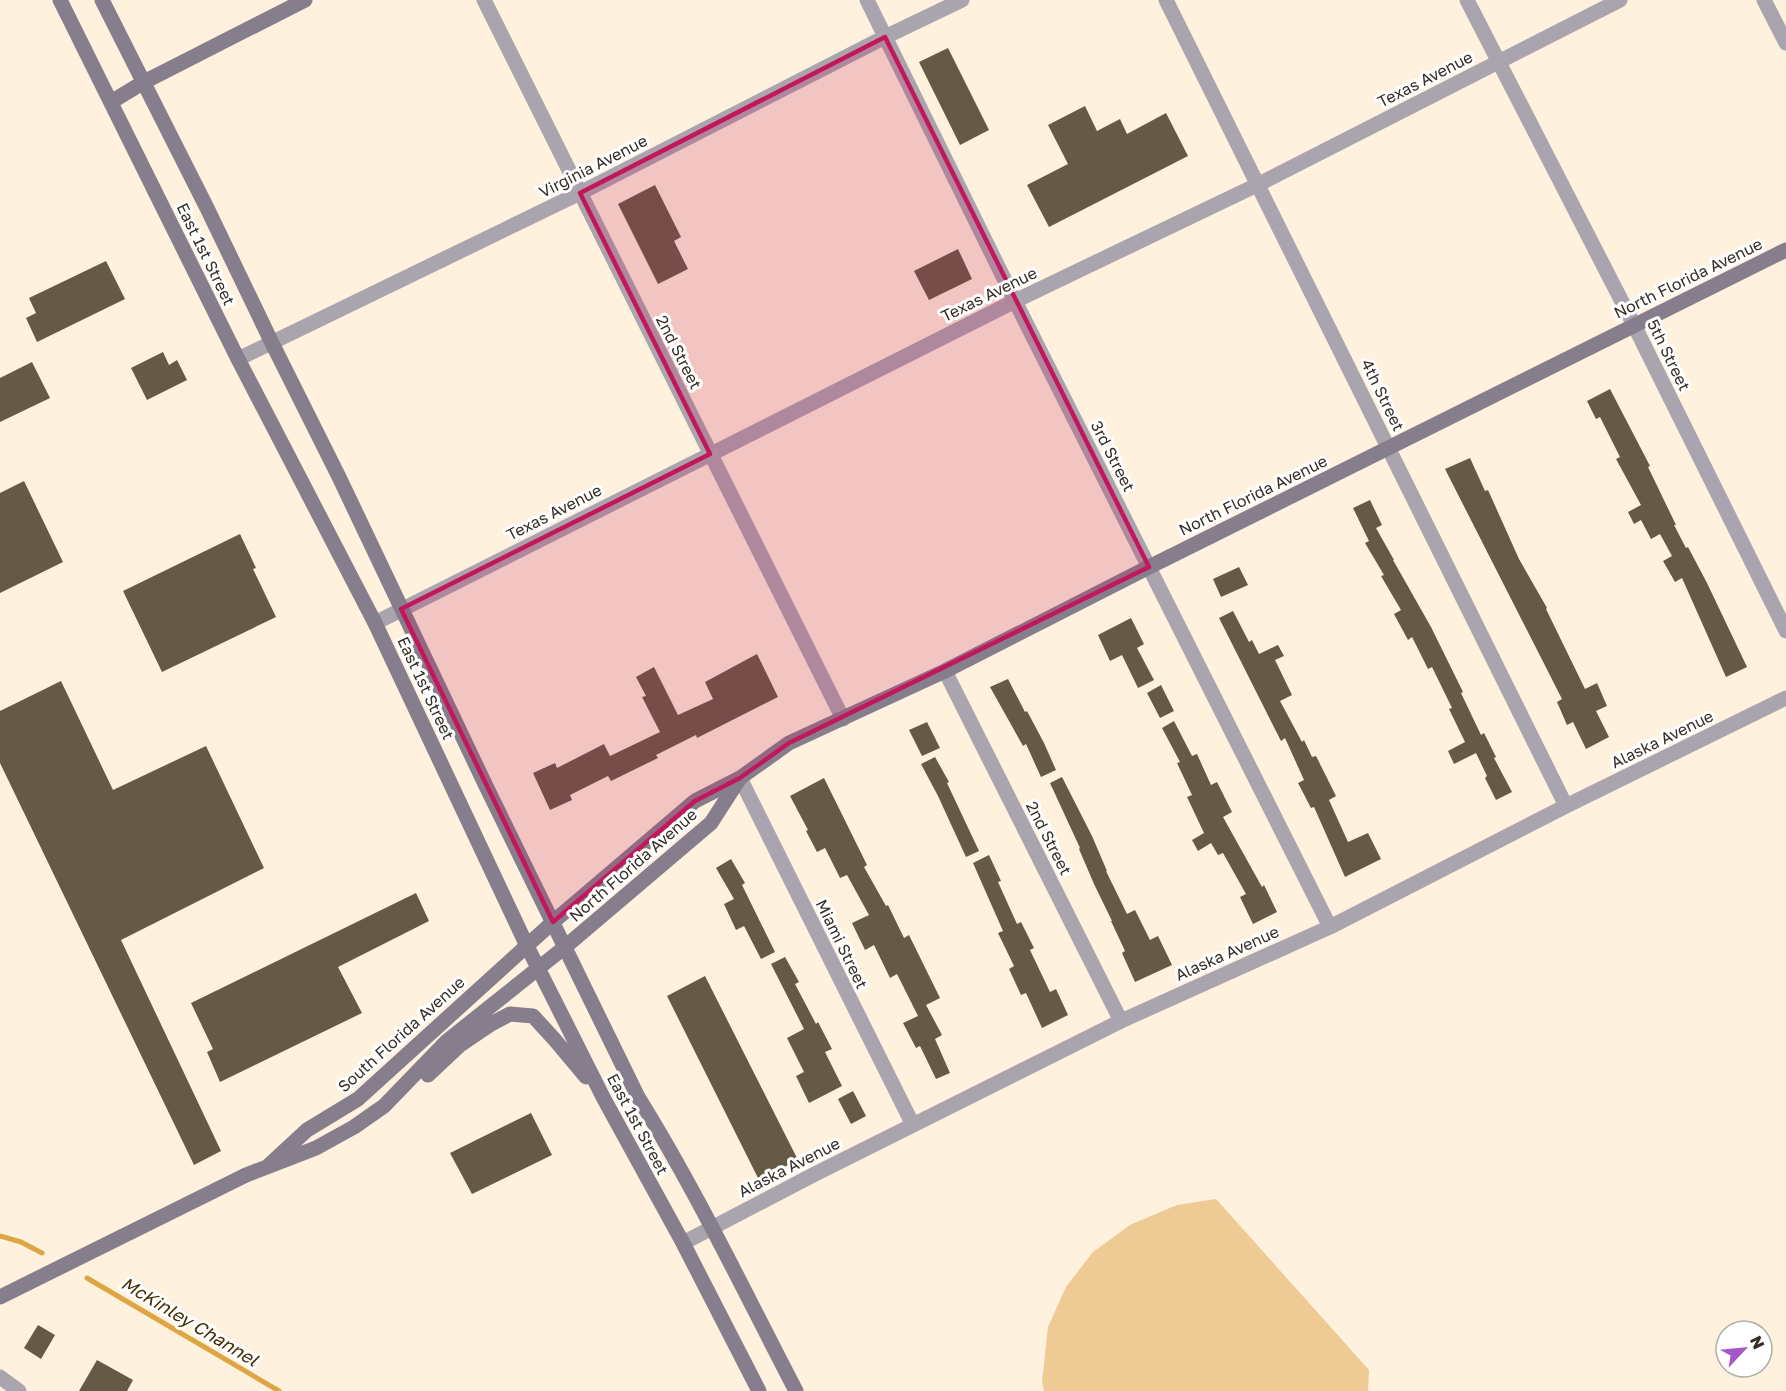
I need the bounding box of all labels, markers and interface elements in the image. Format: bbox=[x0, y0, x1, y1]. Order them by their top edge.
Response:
street label: Texas Avenue bbox=[1374, 46, 1476, 112]
street label: Virginia Avenue bbox=[536, 130, 650, 202]
street label: East 1st Street bbox=[173, 199, 239, 309]
street label: North Florida Avenue bbox=[1611, 233, 1765, 323]
street label: Texas Avenue bbox=[938, 262, 1040, 326]
street label: 2nd Street bbox=[652, 312, 706, 392]
street label: 5th Street bbox=[1643, 316, 1695, 394]
street label: 4th Street bbox=[1357, 356, 1409, 434]
street label: 3rd Street bbox=[1087, 417, 1139, 495]
street label: North Florida Avenue bbox=[1176, 450, 1330, 540]
street label: Texas Avenue bbox=[503, 479, 605, 545]
street label: East 1st Street bbox=[393, 633, 459, 743]
street label: Alaska Avenue bbox=[1608, 706, 1716, 772]
street label: 2nd Street bbox=[1022, 798, 1076, 878]
street label: North Florida Avenue bbox=[565, 804, 701, 926]
street label: Miami Street bbox=[812, 896, 872, 992]
street label: Alaska Avenue bbox=[1172, 921, 1282, 985]
street label: South Florida Avenue bbox=[333, 972, 469, 1096]
street label: East 1st Street bbox=[603, 1070, 673, 1178]
street label: Alaska Avenue bbox=[735, 1133, 843, 1201]
water label: McKinley Channel bbox=[118, 1271, 263, 1371]
north arrow bbox=[1714, 1319, 1774, 1379]
text: N bbox=[1746, 1333, 1769, 1352]

